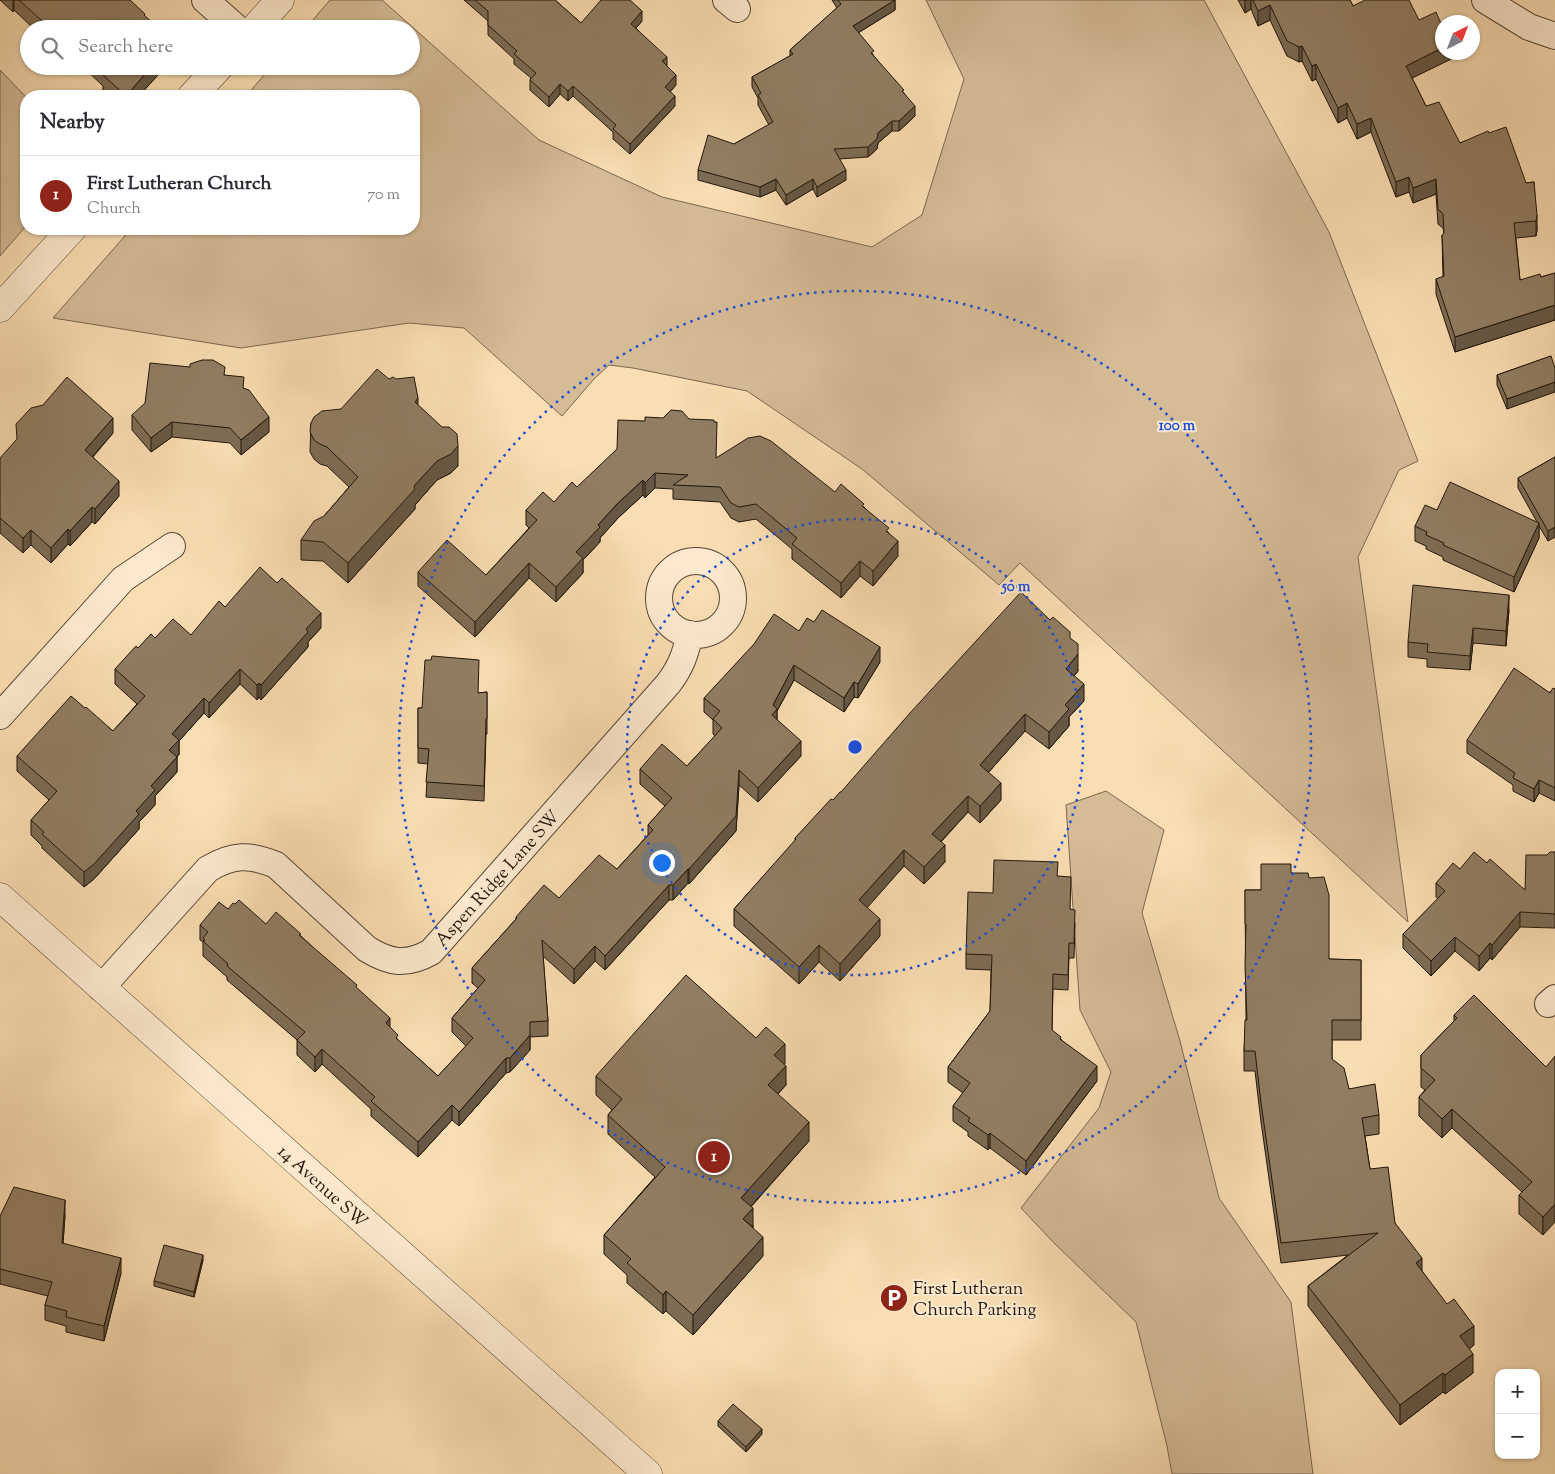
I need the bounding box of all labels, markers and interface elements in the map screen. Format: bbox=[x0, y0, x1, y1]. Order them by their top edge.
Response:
north arrow bbox=[1435, 15, 1480, 60]
search box bbox=[20, 20, 420, 75]
icon: search bbox=[38, 34, 66, 62]
text: Search here bbox=[78, 34, 173, 61]
text: Nearby bbox=[40, 108, 105, 138]
text: First Lutheran Church bbox=[87, 171, 272, 198]
text: 1 bbox=[53, 184, 59, 207]
text: 70 m bbox=[367, 184, 400, 207]
text: Church bbox=[87, 198, 141, 221]
text: 100 m bbox=[1159, 416, 1196, 437]
text: 50 m bbox=[1001, 577, 1031, 598]
centre of rings bbox=[846, 738, 864, 756]
street label: Aspen Ridge Lane SW bbox=[430, 805, 567, 953]
your location bbox=[649, 850, 675, 876]
pin: 1 bbox=[698, 1138, 730, 1176]
street label: 14 Avenue SW bbox=[271, 1140, 373, 1235]
place label: First Lutheran Church Parking bbox=[913, 1277, 1036, 1324]
parking icon: First Lutheran Church Parking bbox=[879, 1283, 909, 1313]
map controls bbox=[1495, 1369, 1540, 1459]
button: + bbox=[1495, 1369, 1540, 1414]
button: − bbox=[1495, 1414, 1540, 1459]

